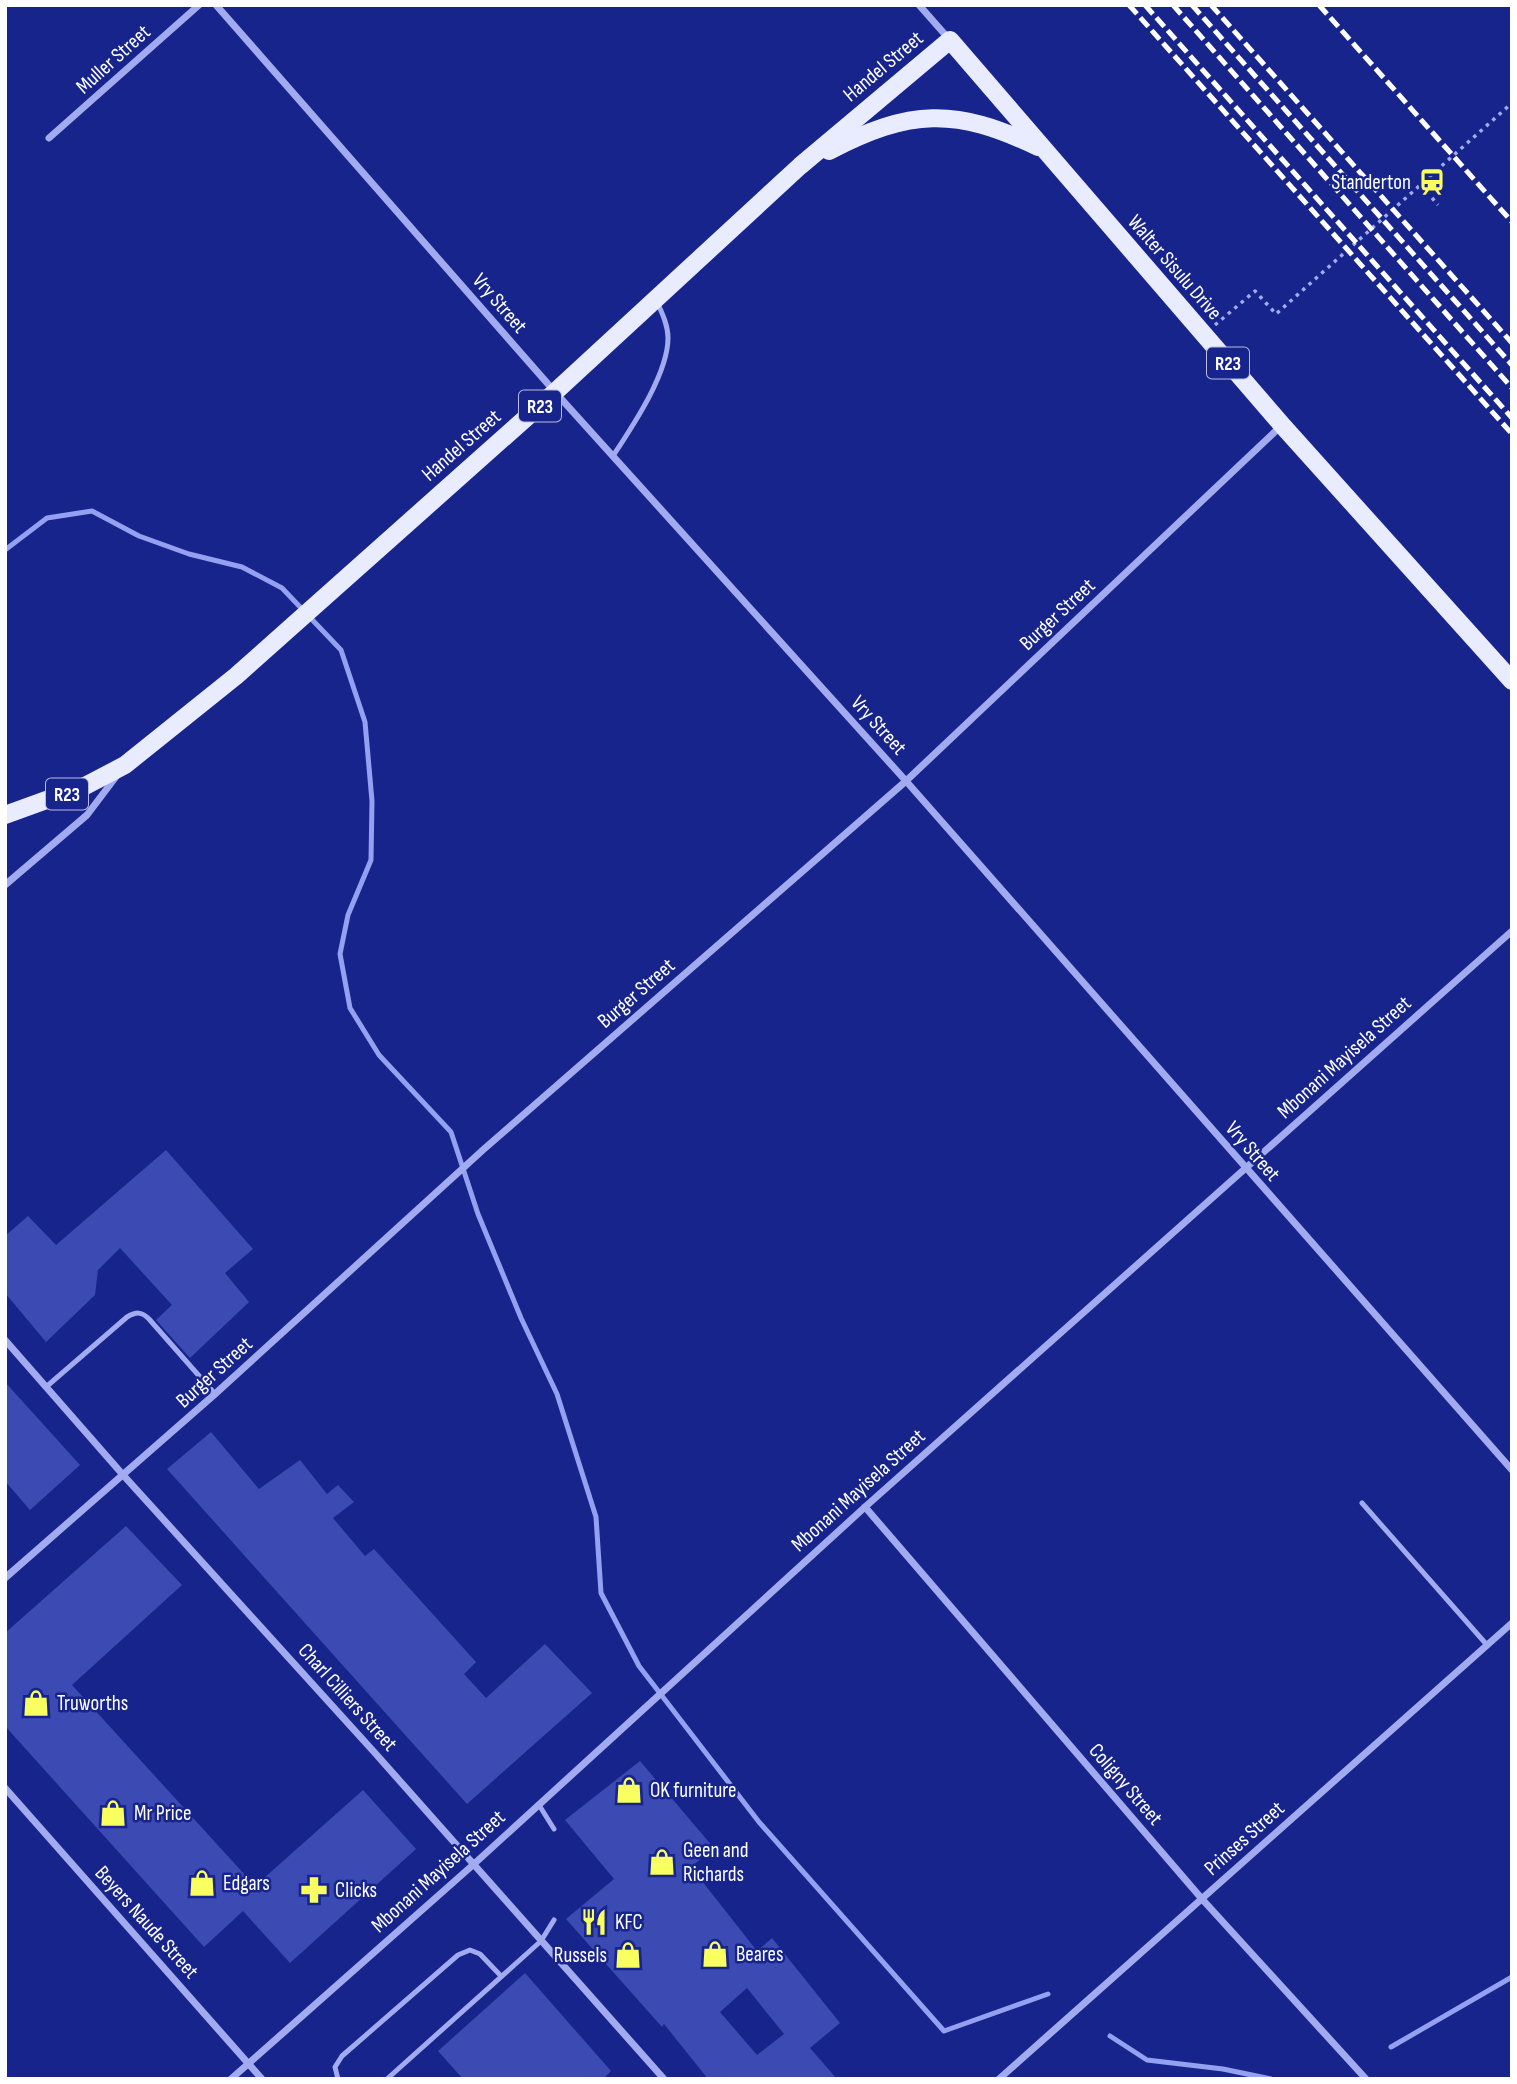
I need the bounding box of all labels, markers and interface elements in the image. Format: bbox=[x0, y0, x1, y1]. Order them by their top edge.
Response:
street label: Muller Street bbox=[71, 20, 156, 99]
street label: Handel Street bbox=[838, 26, 928, 107]
station icon: Standerton bbox=[1417, 167, 1447, 197]
place label: Standerton bbox=[1331, 170, 1411, 195]
street label: Walter Sisulu Drive bbox=[1122, 210, 1227, 325]
street label: Vry Street bbox=[467, 268, 532, 338]
road number: R23 bbox=[1207, 348, 1249, 378]
road number: R23 bbox=[519, 390, 561, 422]
street label: Handel Street bbox=[417, 404, 506, 486]
street label: Burger Street bbox=[1014, 573, 1100, 656]
street label: Vry Street bbox=[846, 691, 912, 760]
road number: R23 bbox=[46, 778, 88, 810]
street label: Burger Street bbox=[593, 953, 680, 1034]
street label: Mbonani Mayisela Street bbox=[1272, 991, 1416, 1124]
street label: Vry Street bbox=[1220, 1116, 1285, 1186]
street label: Burger Street bbox=[171, 1332, 258, 1413]
street label: Mbonani Mayisela Street bbox=[786, 1424, 930, 1557]
street label: Charl Cilliers Street bbox=[293, 1638, 402, 1756]
shop icon: Truworths bbox=[21, 1688, 51, 1718]
place label: Truworths bbox=[57, 1691, 128, 1716]
street label: Coligny Street bbox=[1083, 1738, 1168, 1830]
shop icon: OK furniture bbox=[614, 1775, 644, 1805]
place label: OK furniture bbox=[650, 1778, 736, 1803]
street label: Prinses Street bbox=[1199, 1796, 1289, 1881]
shop icon: Mr Price bbox=[98, 1798, 128, 1828]
place label: Mr Price bbox=[134, 1801, 191, 1826]
street label: Mbonani Mayisela Street bbox=[366, 1805, 510, 1938]
place label: Geen and Richards bbox=[683, 1838, 749, 1887]
shop icon: Geen and Richards bbox=[647, 1847, 677, 1877]
street label: Beyers Naude Street bbox=[89, 1861, 204, 1984]
shop icon: Edgars bbox=[187, 1868, 217, 1898]
place label: Edgars bbox=[223, 1871, 270, 1896]
pharmacy icon: Clicks bbox=[299, 1875, 329, 1905]
place label: Clicks bbox=[335, 1878, 377, 1903]
restaurant icon: KFC bbox=[579, 1907, 609, 1937]
place label: KFC bbox=[615, 1910, 643, 1935]
shop icon: Beares bbox=[700, 1939, 730, 1969]
shop icon: Russels bbox=[613, 1940, 643, 1970]
place label: Beares bbox=[736, 1942, 784, 1967]
place label: Russels bbox=[554, 1943, 607, 1968]

